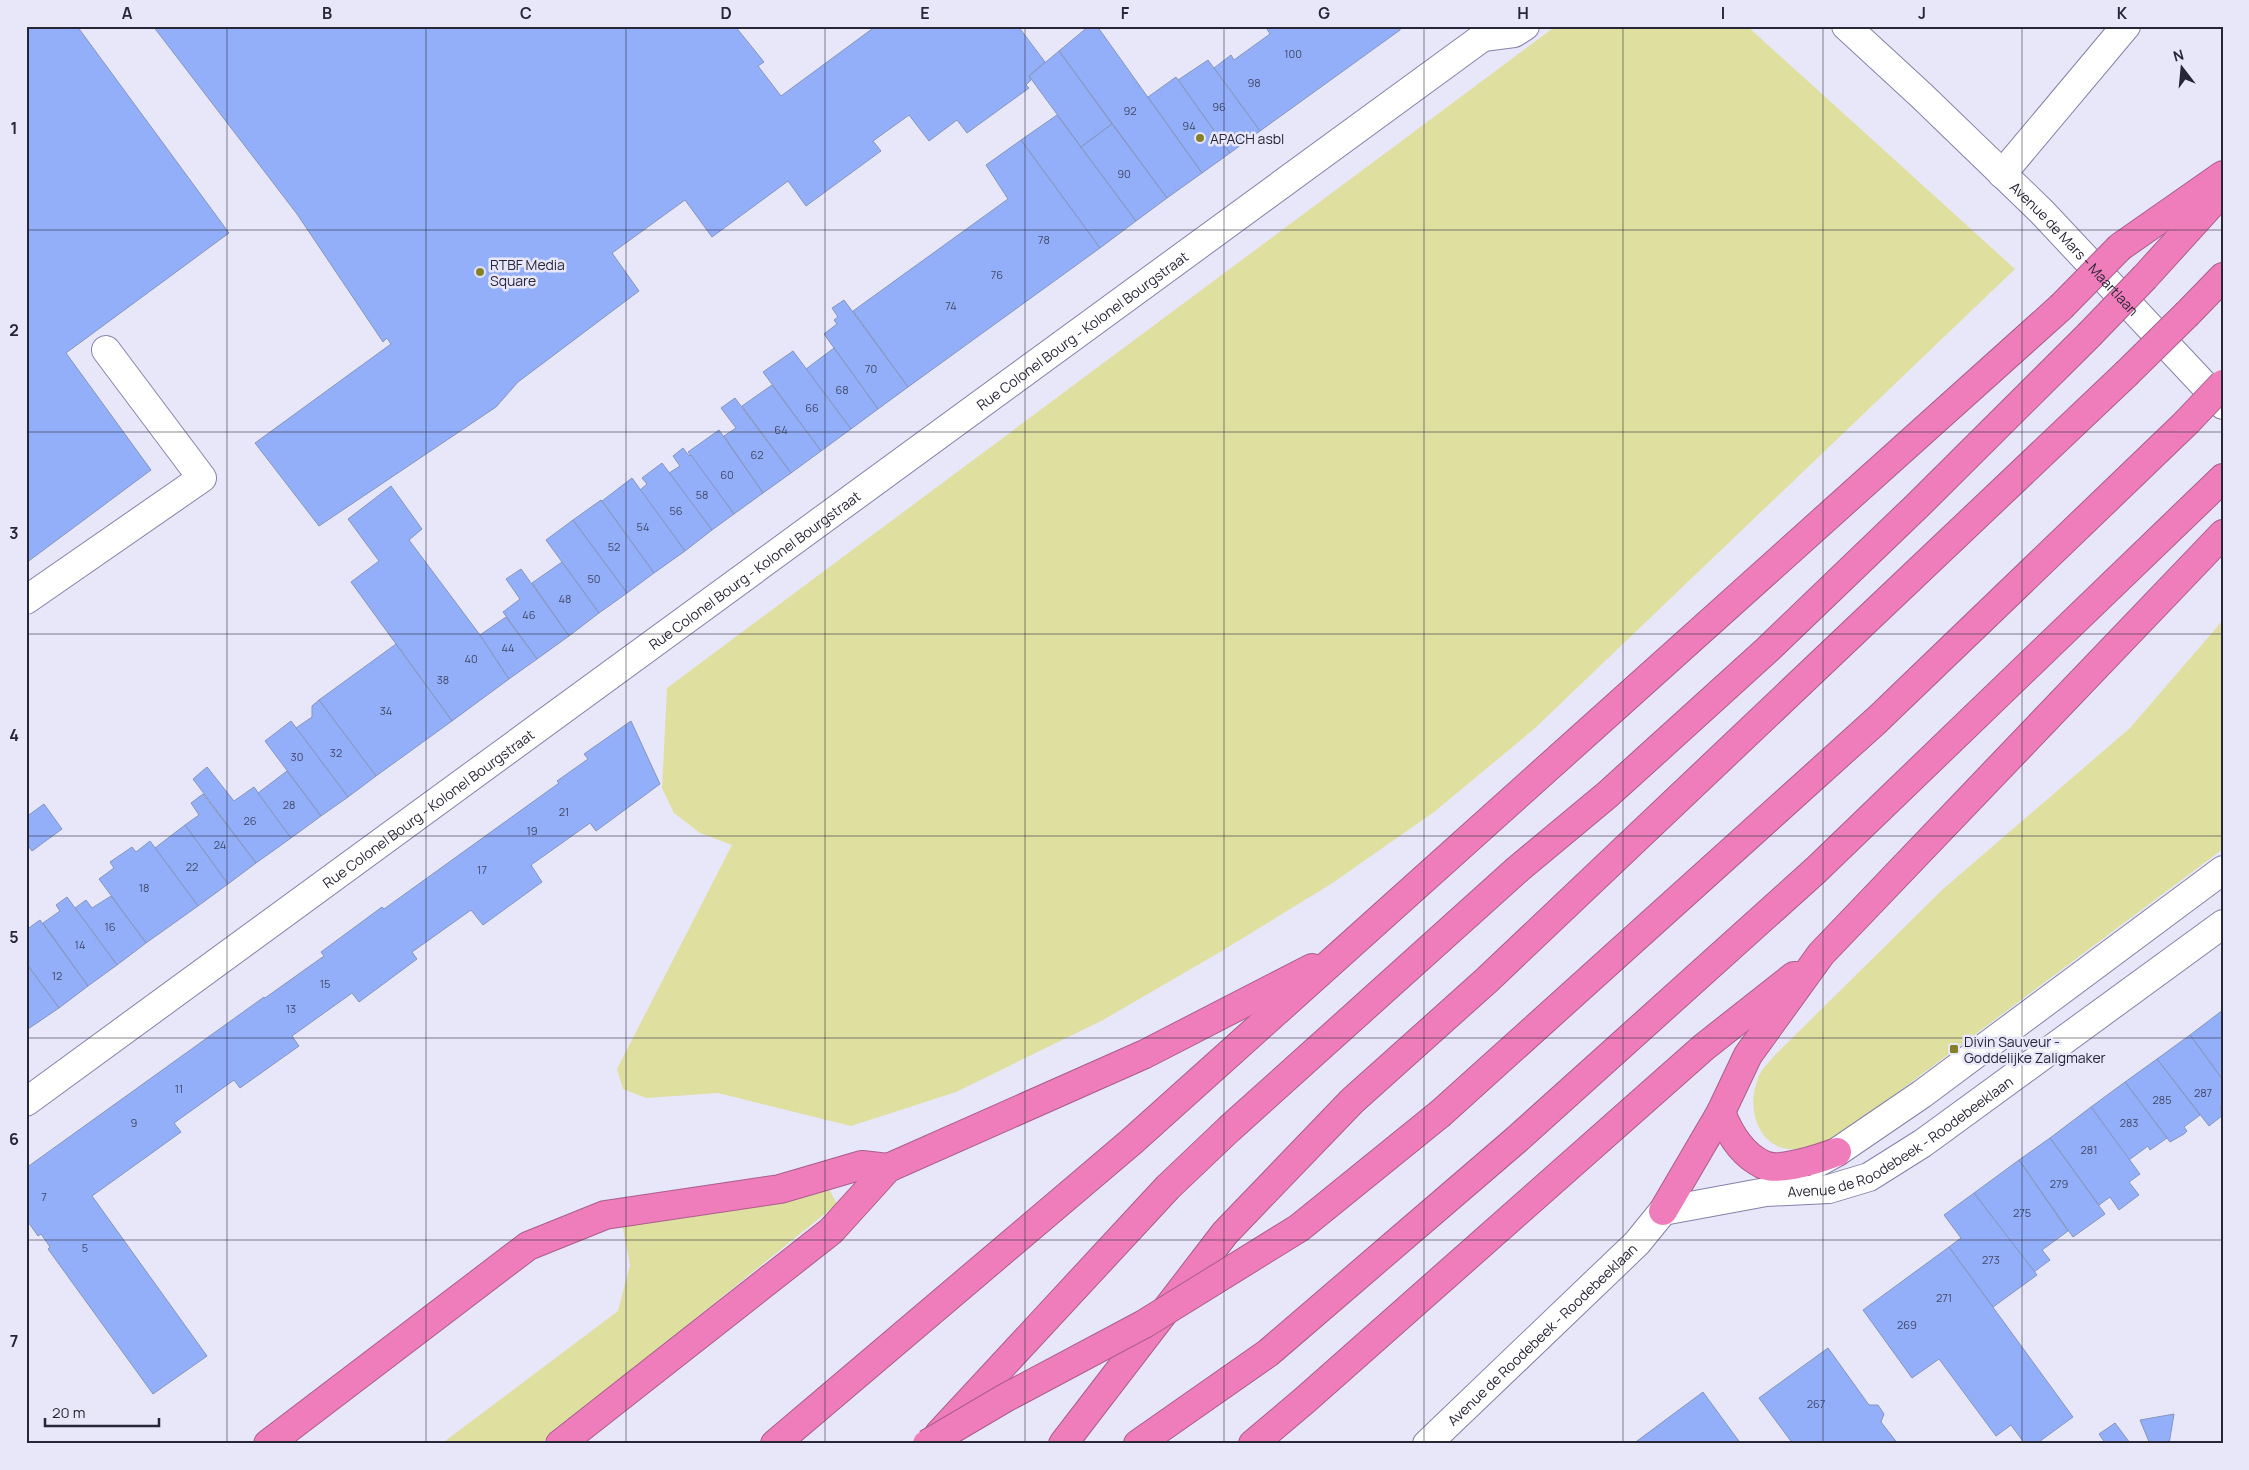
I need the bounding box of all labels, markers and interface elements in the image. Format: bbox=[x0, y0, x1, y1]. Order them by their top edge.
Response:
text: A bbox=[122, 2, 133, 24]
text: B bbox=[322, 2, 332, 24]
text: C bbox=[520, 2, 532, 24]
text: D bbox=[720, 2, 732, 24]
text: E bbox=[920, 2, 930, 24]
text: F bbox=[1121, 2, 1130, 24]
text: G bbox=[1318, 2, 1330, 24]
text: H bbox=[1517, 2, 1529, 24]
text: I bbox=[1721, 2, 1725, 24]
text: J bbox=[1918, 2, 1926, 24]
text: K bbox=[2117, 2, 2128, 24]
north arrow bbox=[2156, 42, 2206, 92]
text: N bbox=[2171, 45, 2186, 66]
house number: 100 bbox=[1284, 46, 1302, 61]
house number: 98 bbox=[1247, 75, 1261, 90]
house number: 96 bbox=[1212, 99, 1226, 114]
house number: 92 bbox=[1123, 103, 1137, 118]
text: 1 bbox=[10, 117, 18, 139]
house number: 94 bbox=[1182, 118, 1196, 133]
place label: APACH asbl bbox=[1210, 129, 1284, 148]
marker: APACH asbl bbox=[1194, 132, 1206, 144]
house number: 90 bbox=[1117, 166, 1131, 181]
street label: Avenue de Mars - Maartlaan bbox=[2006, 177, 2143, 319]
house number: 78 bbox=[1038, 232, 1050, 247]
street label: Rue Colonel Bourg - Kolonel Bourgstraat bbox=[972, 246, 1192, 414]
place label: RTBF Media Square bbox=[490, 255, 565, 290]
marker: RTBF Media Square bbox=[474, 266, 486, 278]
house number: 76 bbox=[991, 267, 1003, 282]
house number: 74 bbox=[945, 298, 957, 313]
text: 2 bbox=[9, 319, 19, 341]
house number: 70 bbox=[865, 361, 877, 376]
house number: 68 bbox=[835, 382, 849, 397]
house number: 66 bbox=[805, 400, 819, 415]
house number: 64 bbox=[774, 422, 788, 437]
house number: 62 bbox=[750, 447, 764, 462]
house number: 60 bbox=[720, 467, 734, 482]
street label: Rue Colonel Bourg - Kolonel Bourgstraat bbox=[645, 486, 864, 653]
house number: 58 bbox=[696, 487, 708, 502]
house number: 56 bbox=[669, 503, 683, 518]
house number: 54 bbox=[637, 519, 649, 534]
text: 3 bbox=[9, 522, 19, 544]
house number: 52 bbox=[608, 539, 620, 554]
house number: 50 bbox=[587, 571, 601, 586]
house number: 48 bbox=[559, 591, 571, 606]
house number: 46 bbox=[522, 607, 536, 622]
house number: 44 bbox=[501, 640, 515, 655]
house number: 40 bbox=[464, 651, 478, 666]
house number: 38 bbox=[437, 672, 449, 687]
house number: 34 bbox=[380, 703, 392, 718]
text: 4 bbox=[9, 724, 19, 746]
street label: Rue Colonel Bourg - Kolonel Bourgstraat bbox=[318, 724, 538, 892]
house number: 32 bbox=[330, 745, 342, 760]
house number: 30 bbox=[291, 749, 303, 764]
house number: 28 bbox=[283, 797, 295, 812]
house number: 21 bbox=[559, 804, 569, 819]
house number: 26 bbox=[243, 813, 257, 828]
house number: 19 bbox=[526, 823, 538, 838]
house number: 24 bbox=[214, 837, 226, 852]
house number: 22 bbox=[186, 859, 198, 874]
house number: 17 bbox=[477, 862, 487, 877]
house number: 18 bbox=[139, 880, 149, 895]
house number: 16 bbox=[104, 919, 116, 934]
text: 5 bbox=[9, 926, 19, 948]
house number: 14 bbox=[75, 937, 85, 952]
house number: 12 bbox=[52, 968, 62, 983]
house number: 15 bbox=[320, 976, 330, 991]
house number: 13 bbox=[286, 1001, 296, 1016]
place label: Divin Sauveur - Goddelijke Zaligmaker bbox=[1964, 1032, 2106, 1067]
marker: Divin Sauveur - Goddelijke Zaligmaker bbox=[1948, 1043, 1960, 1055]
street label: Avenue de Roodebeek - Roodebeeklaan bbox=[1787, 1071, 2016, 1200]
house number: 11 bbox=[175, 1081, 183, 1096]
house number: 287 bbox=[2194, 1085, 2212, 1100]
house number: 285 bbox=[2152, 1092, 2172, 1107]
house number: 9 bbox=[131, 1115, 138, 1130]
house number: 283 bbox=[2120, 1115, 2138, 1130]
text: 6 bbox=[9, 1128, 19, 1150]
house number: 281 bbox=[2081, 1142, 2097, 1157]
house number: 279 bbox=[2050, 1176, 2068, 1191]
house number: 7 bbox=[41, 1189, 47, 1204]
house number: 275 bbox=[2013, 1205, 2031, 1220]
street label: Avenue de Roodebeek - Roodebeeklaan bbox=[1443, 1239, 1641, 1429]
house number: 5 bbox=[82, 1240, 88, 1255]
house number: 273 bbox=[1982, 1252, 2000, 1267]
house number: 271 bbox=[1936, 1290, 1952, 1305]
house number: 269 bbox=[1897, 1317, 1917, 1332]
text: 7 bbox=[10, 1330, 18, 1352]
scale bar bbox=[45, 1395, 159, 1427]
house number: 267 bbox=[1807, 1396, 1825, 1411]
text: 20 m bbox=[52, 1402, 85, 1423]

